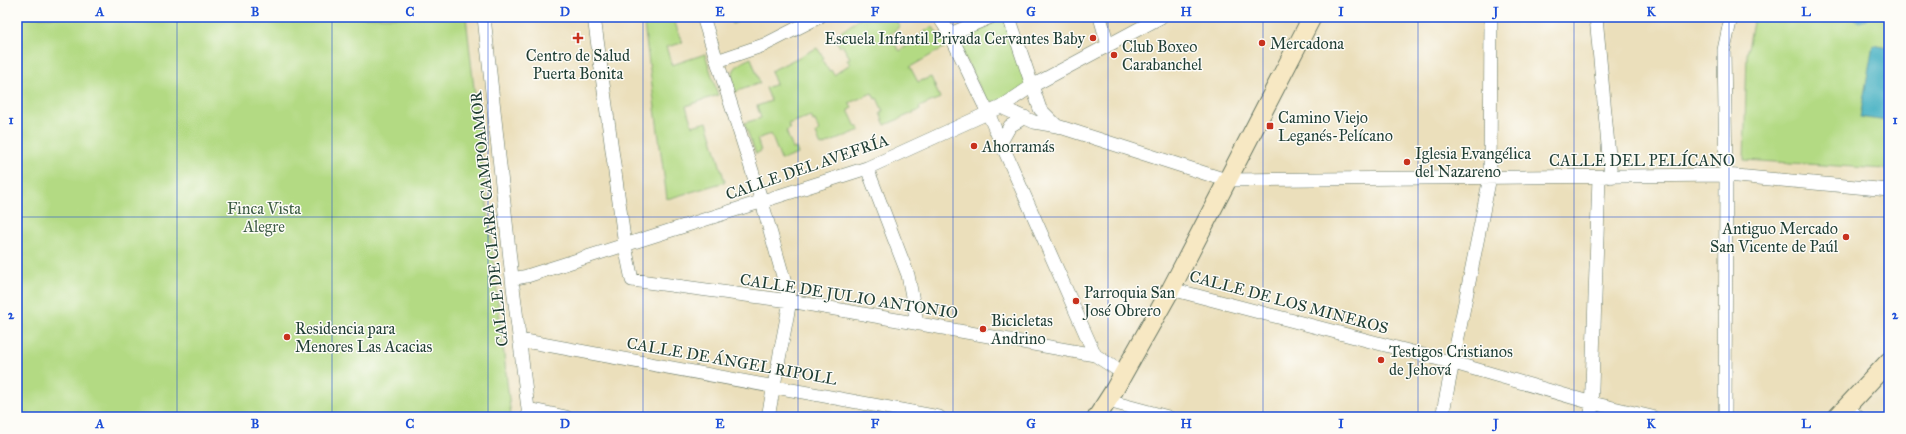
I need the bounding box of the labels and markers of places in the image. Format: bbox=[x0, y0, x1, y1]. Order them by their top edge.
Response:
place label: Escuela Infantil Privada Cervantes Baby bbox=[824, 29, 1085, 48]
marker: Centro de Salud Puerta Bonita bbox=[572, 32, 584, 44]
marker: Escuela Infantil Privada Cervantes Baby bbox=[1088, 33, 1098, 43]
place label: Mercadona bbox=[1270, 34, 1344, 53]
place label: Club Boxeo Carabanchel bbox=[1122, 37, 1203, 74]
marker: Mercadona bbox=[1257, 38, 1267, 48]
place label: Centro de Salud Puerta Bonita bbox=[526, 46, 630, 83]
marker: Club Boxeo Carabanchel bbox=[1109, 50, 1119, 60]
place label: Camino Viejo Leganés-Pelícano bbox=[1278, 108, 1393, 146]
marker: Camino Viejo Leganés-Pelícano bbox=[1265, 121, 1275, 131]
place label: Ahorramás bbox=[981, 137, 1055, 156]
marker: Ahorramás bbox=[969, 141, 979, 151]
place label: Iglesia Evangélica del Nazareno bbox=[1415, 144, 1531, 181]
marker: Iglesia Evangélica del Nazareno bbox=[1402, 157, 1412, 167]
place label: Antiguo Mercado San Vicente de Paúl bbox=[1710, 219, 1839, 256]
marker: Antiguo Mercado San Vicente de Paúl bbox=[1841, 232, 1851, 242]
place label: Parroquia San José Obrero bbox=[1082, 283, 1175, 321]
marker: Parroquia San José Obrero bbox=[1071, 296, 1081, 306]
place label: Bicicletas Andrino bbox=[990, 311, 1053, 348]
place label: Residencia para Menores Las Acacias bbox=[295, 319, 433, 356]
marker: Bicicletas Andrino bbox=[978, 324, 988, 334]
marker: Residencia para Menores Las Acacias bbox=[282, 332, 292, 342]
place label: Testigos Cristianos de Jehová bbox=[1389, 342, 1513, 380]
marker: Testigos Cristianos de Jehová bbox=[1376, 355, 1386, 365]

